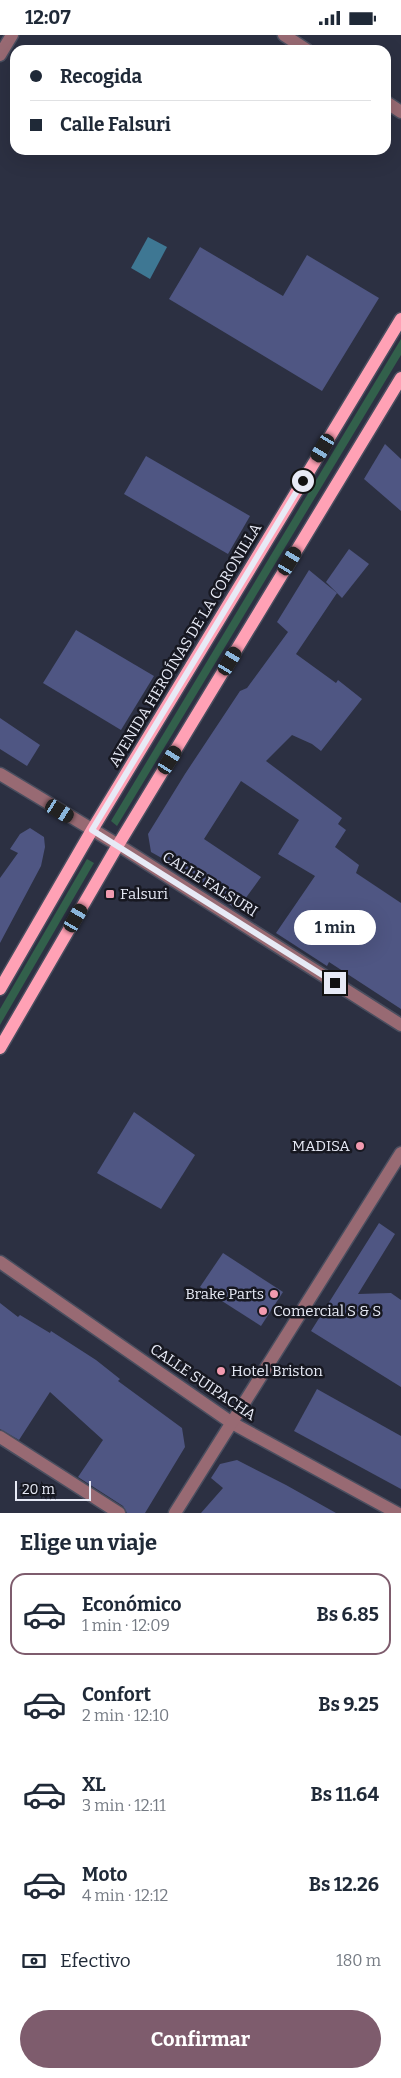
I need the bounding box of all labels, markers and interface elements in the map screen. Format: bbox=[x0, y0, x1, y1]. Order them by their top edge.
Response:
text: 12:07 bbox=[25, 6, 71, 29]
text: Recogida bbox=[60, 65, 142, 88]
text: Calle Falsuri bbox=[60, 113, 171, 136]
car bbox=[308, 431, 337, 465]
route start bbox=[292, 470, 314, 492]
street label: AVENIDA HEROÍNAS DE LA CORONILLA bbox=[105, 520, 265, 770]
car bbox=[275, 544, 304, 578]
car bbox=[215, 644, 244, 678]
car bbox=[155, 743, 184, 777]
car bbox=[43, 797, 76, 825]
street label: CALLE FALSURI bbox=[159, 848, 261, 920]
place label: Falsuri bbox=[120, 885, 168, 903]
marker: Falsuri bbox=[104, 888, 116, 900]
car bbox=[62, 901, 89, 935]
callout: 1 min bbox=[294, 911, 376, 945]
text: 1 min bbox=[315, 918, 355, 937]
route end bbox=[324, 972, 346, 994]
place label: MADISA bbox=[292, 1137, 350, 1155]
marker: MADISA bbox=[354, 1140, 366, 1152]
place label: Brake Parts bbox=[185, 1285, 264, 1303]
marker: Brake Parts bbox=[268, 1288, 280, 1300]
place label: Comercial S & S bbox=[273, 1302, 381, 1320]
marker: Comercial S & S bbox=[257, 1305, 269, 1317]
street label: CALLE SUIPACHA bbox=[147, 1340, 260, 1424]
place label: Hotel Briston bbox=[231, 1362, 323, 1380]
marker: Hotel Briston bbox=[215, 1365, 227, 1377]
scale bar bbox=[15, 1478, 91, 1501]
text: 20 m bbox=[22, 1481, 55, 1498]
text: Elige un viaje bbox=[20, 1529, 157, 1556]
icon: car bbox=[22, 1592, 67, 1637]
text: Económico bbox=[82, 1593, 182, 1616]
text: Bs 6.85 bbox=[317, 1603, 379, 1626]
text: 1 min · 12:09 bbox=[82, 1616, 170, 1635]
icon: car bbox=[22, 1682, 67, 1727]
text: Confort bbox=[82, 1683, 151, 1706]
text: Bs 9.25 bbox=[318, 1693, 379, 1716]
text: 2 min · 12:10 bbox=[82, 1706, 169, 1725]
icon: car bbox=[22, 1772, 67, 1817]
text: XL bbox=[82, 1773, 106, 1796]
text: Bs 11.64 bbox=[311, 1783, 379, 1806]
text: 3 min · 12:11 bbox=[82, 1796, 166, 1815]
icon: car bbox=[22, 1862, 67, 1907]
text: Moto bbox=[82, 1863, 128, 1886]
text: Bs 12.26 bbox=[309, 1873, 379, 1896]
text: 4 min · 12:12 bbox=[82, 1886, 168, 1905]
icon: cash bbox=[20, 1947, 48, 1975]
text: Efectivo bbox=[60, 1949, 131, 1972]
text: 180 m bbox=[336, 1951, 381, 1970]
button: Confirmar bbox=[20, 2010, 381, 2068]

